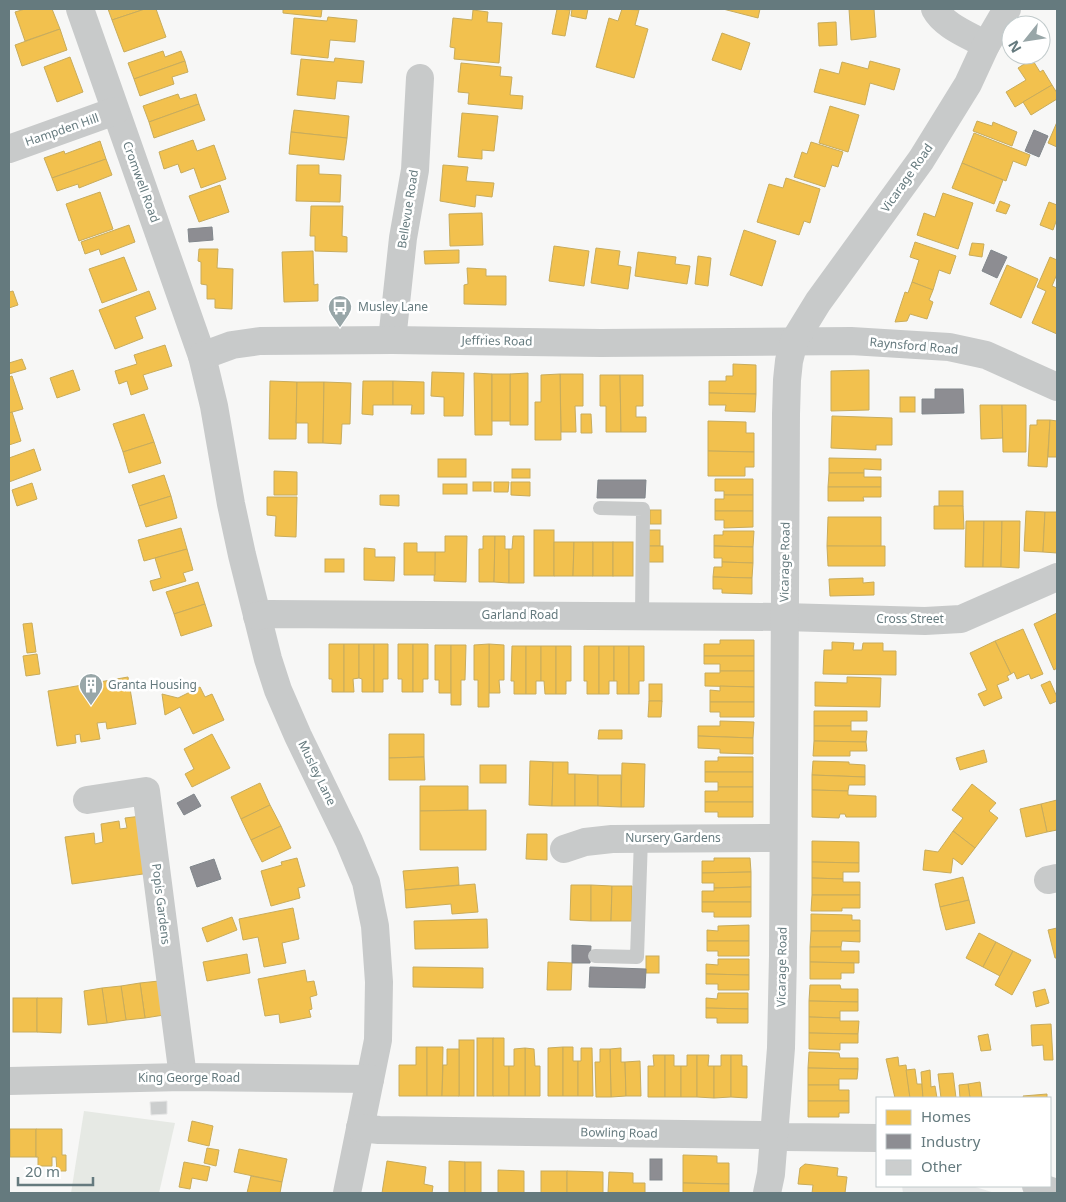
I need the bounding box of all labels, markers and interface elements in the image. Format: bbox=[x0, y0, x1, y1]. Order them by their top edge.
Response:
north arrow bbox=[1001, 15, 1051, 65]
text: N bbox=[1003, 37, 1025, 56]
street label: Hampden Hill bbox=[23, 109, 101, 150]
street label: Cromwell Road bbox=[119, 139, 164, 225]
street label: Vicarage Road bbox=[877, 140, 937, 215]
street label: Bellevue Road bbox=[393, 168, 422, 250]
bus stop icon: Musley Lane bbox=[327, 294, 353, 328]
place label: Musley Lane bbox=[358, 298, 428, 315]
street label: Jeffries Road bbox=[460, 331, 533, 350]
street label: Raynsford Road bbox=[869, 333, 959, 358]
street label: Vicarage Road bbox=[775, 522, 794, 602]
street label: Garland Road bbox=[481, 606, 559, 623]
street label: Cross Street bbox=[876, 610, 945, 627]
building icon: Granta Housing bbox=[78, 672, 104, 706]
place label: Granta Housing bbox=[108, 676, 197, 693]
street label: Musley Lane bbox=[294, 738, 341, 808]
street label: Nursery Gardens bbox=[625, 829, 721, 846]
street label: Popis Gardens bbox=[148, 863, 175, 946]
street label: Vicarage Road bbox=[772, 927, 791, 1007]
street label: King George Road bbox=[138, 1069, 240, 1086]
legend bbox=[876, 1097, 1051, 1187]
text: Homes bbox=[921, 1106, 971, 1126]
street label: Bowling Road bbox=[580, 1123, 658, 1142]
text: Industry bbox=[921, 1131, 981, 1151]
scale bar bbox=[18, 1154, 92, 1186]
text: Other bbox=[921, 1156, 962, 1176]
text: 20 m bbox=[25, 1161, 60, 1181]

